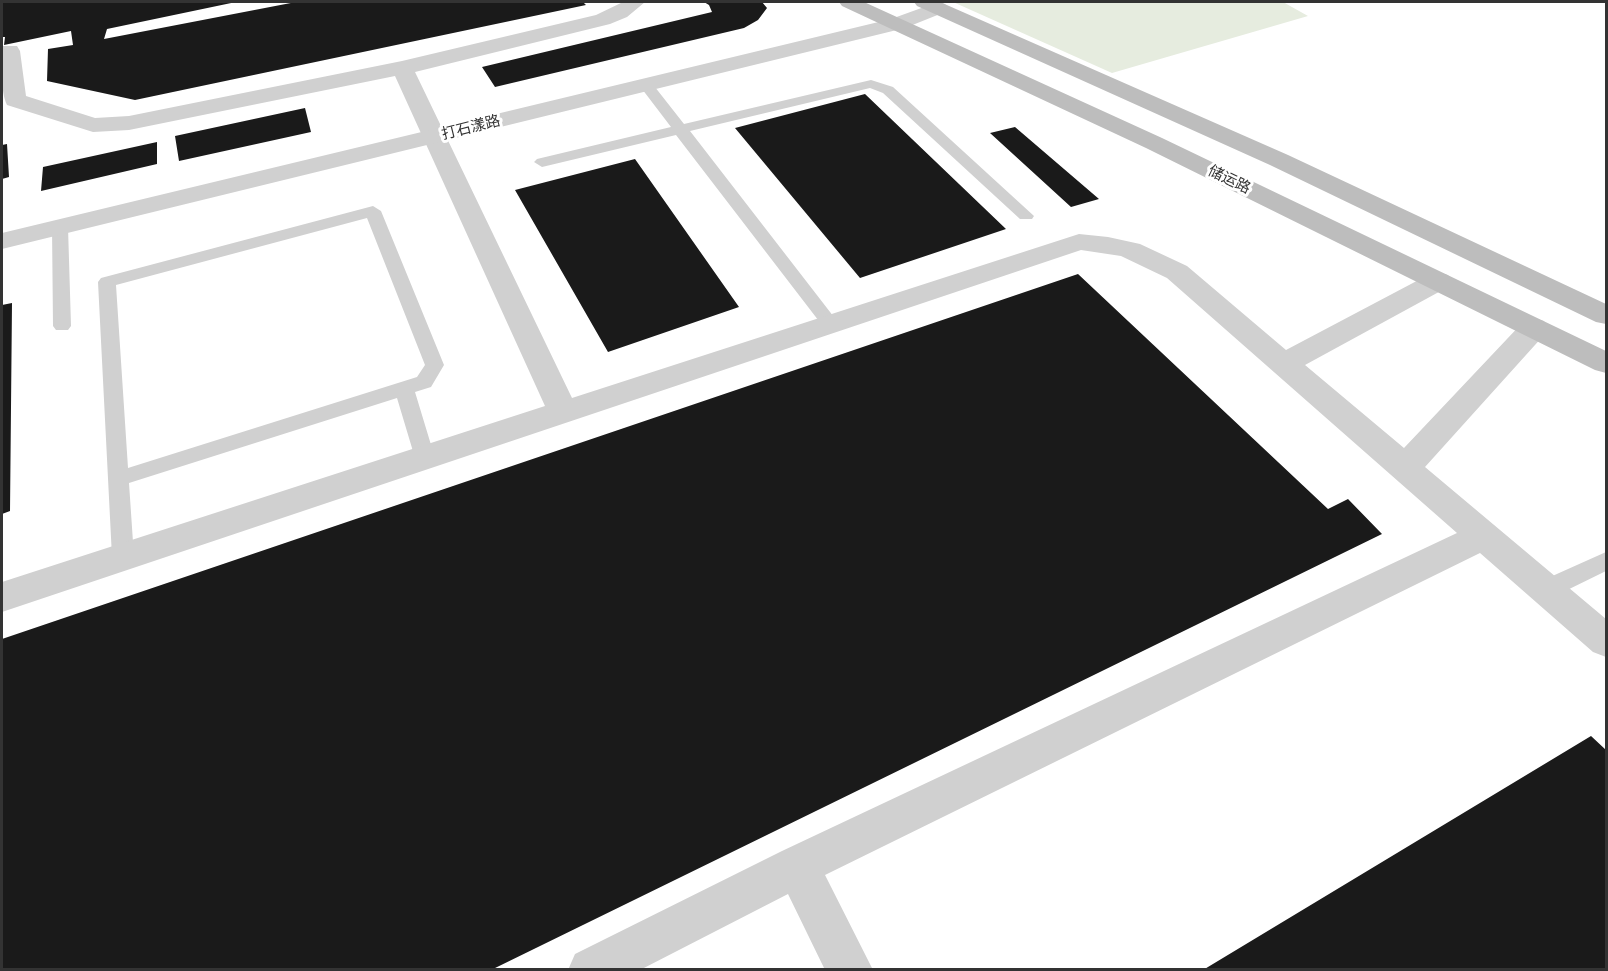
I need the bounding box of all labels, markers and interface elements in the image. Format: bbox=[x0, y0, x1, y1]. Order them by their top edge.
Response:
street label: 打石漾路 bbox=[440, 112, 502, 144]
street label: 储运路 bbox=[1205, 162, 1253, 198]

